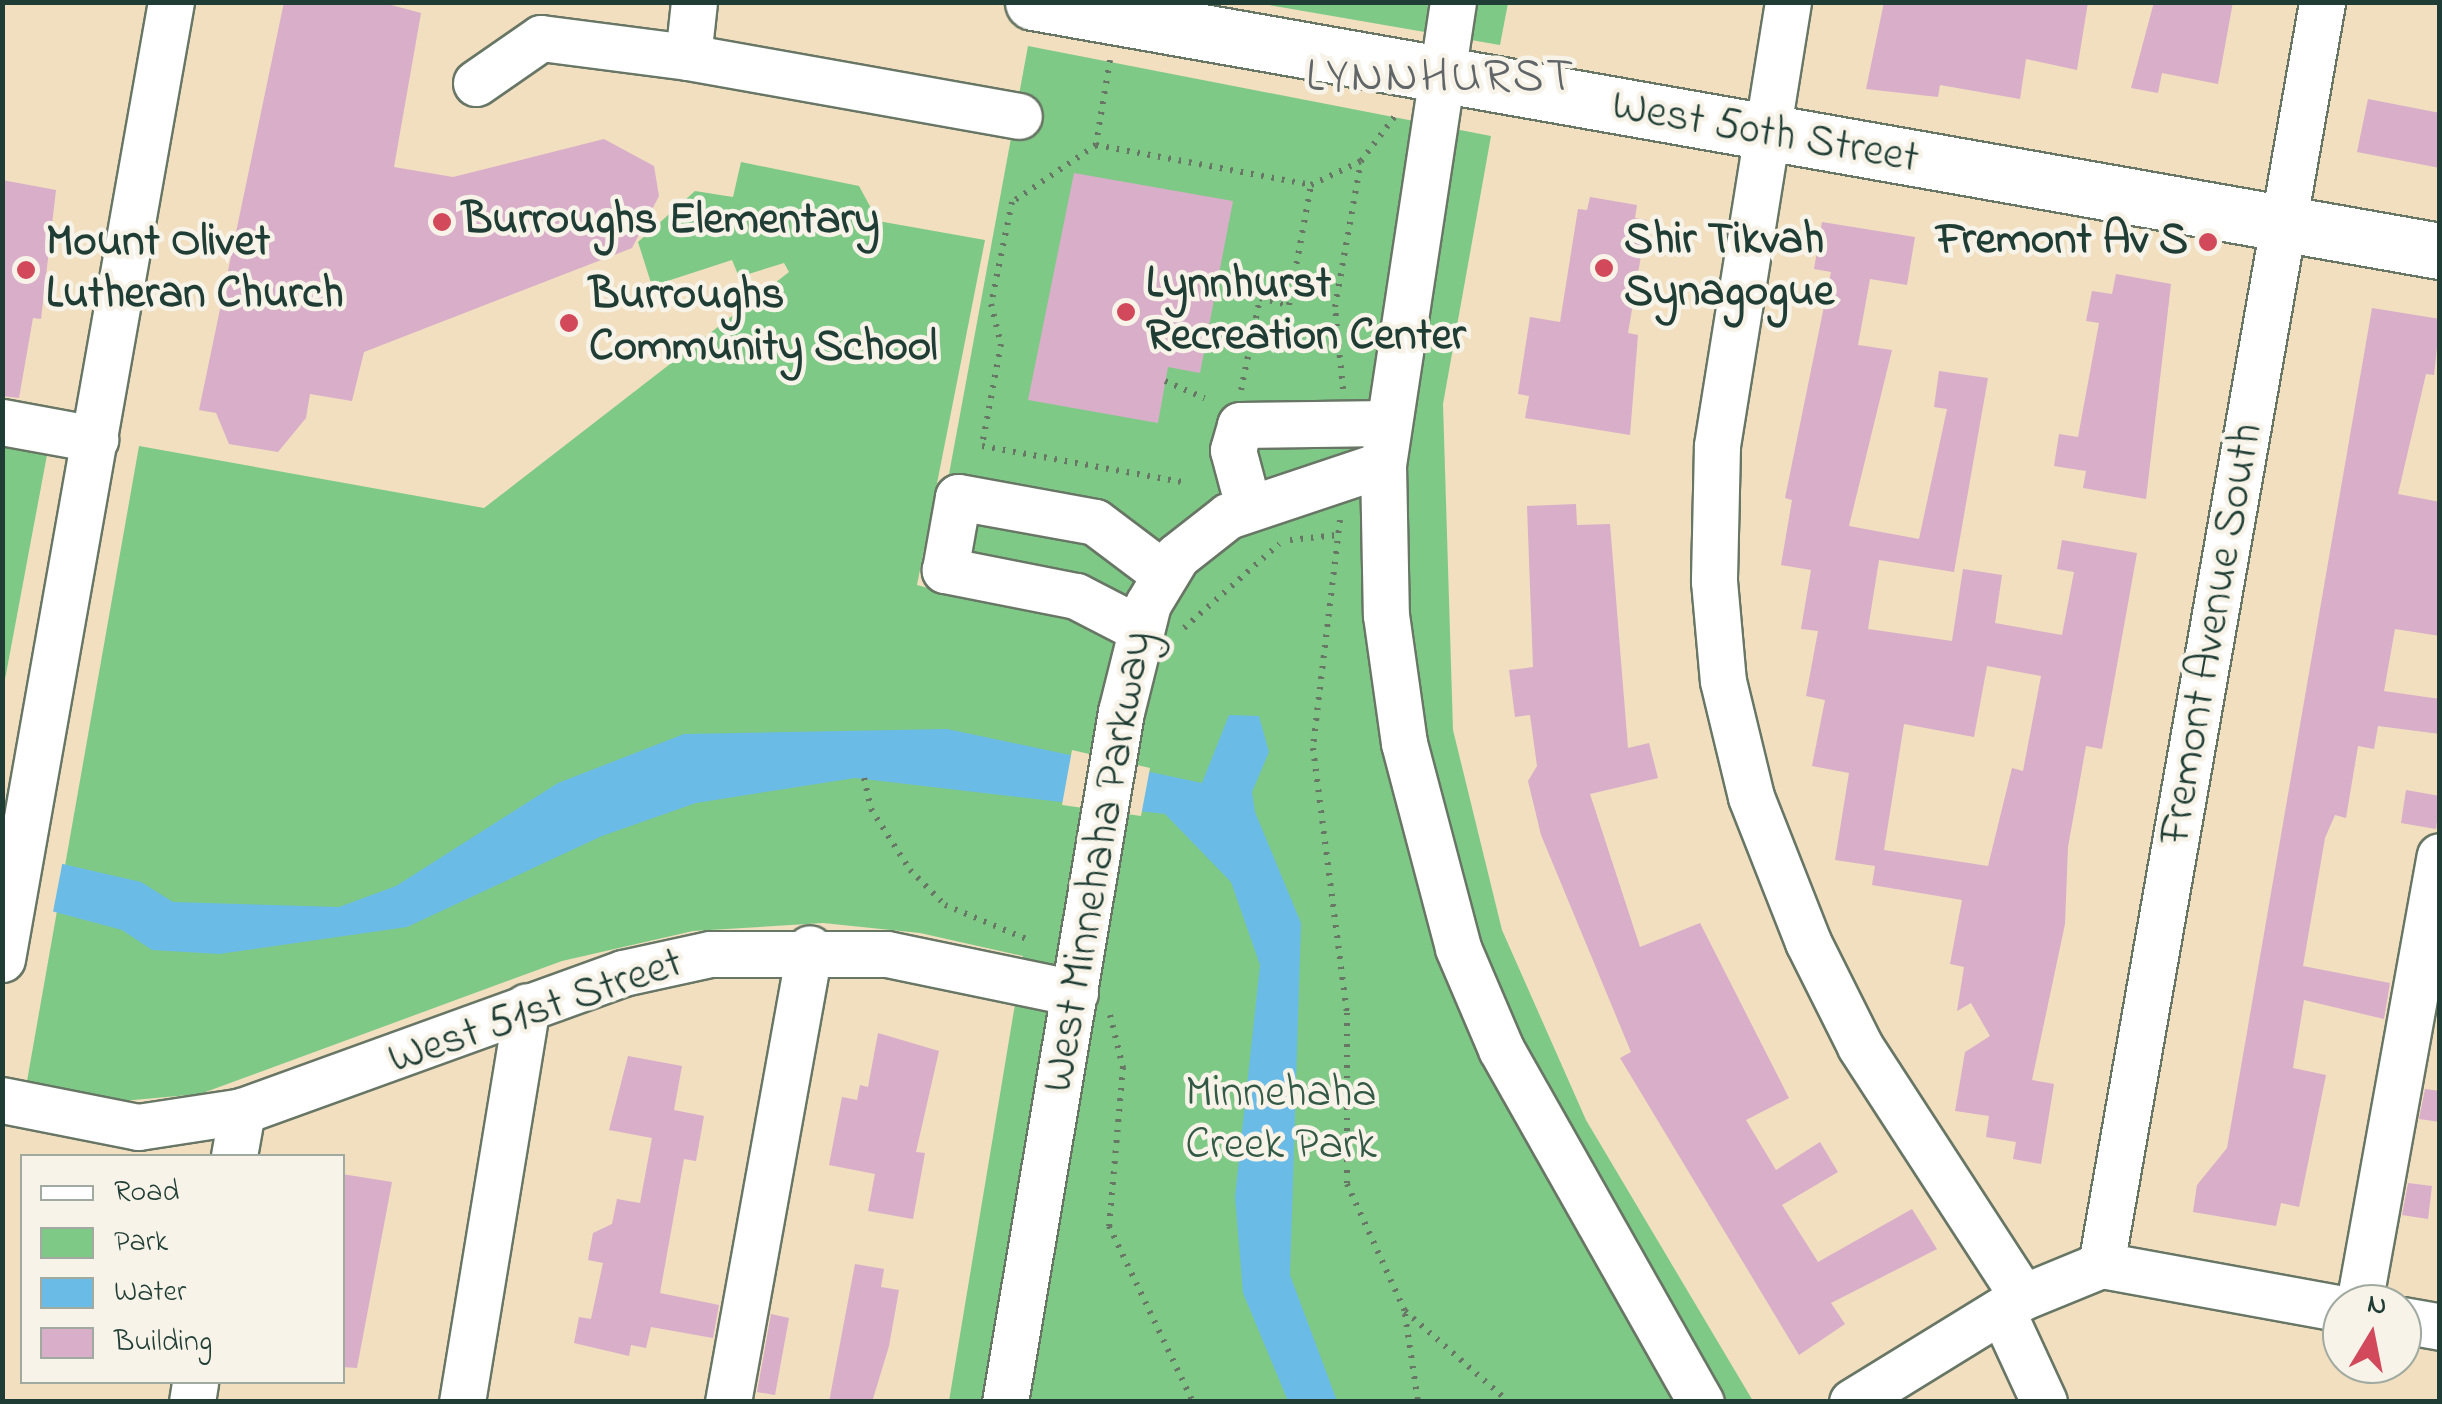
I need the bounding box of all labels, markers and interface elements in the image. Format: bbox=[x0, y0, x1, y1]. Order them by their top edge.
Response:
district label: LYNNHURST bbox=[1306, 50, 1576, 108]
street label: West 50th Street bbox=[1607, 80, 1923, 188]
place label: Burroughs Elementary bbox=[462, 195, 879, 249]
marker: Burroughs Elementary bbox=[431, 211, 453, 233]
place label: Shir Tikvah Synagogue bbox=[1624, 215, 1834, 321]
place label: Fremont Av S bbox=[1936, 215, 2188, 269]
place label: Mount Olivet Lutheran Church bbox=[46, 217, 344, 323]
marker: Fremont Av S bbox=[2197, 231, 2219, 253]
marker: Shir Tikvah Synagogue bbox=[1593, 257, 1615, 279]
marker: Mount Olivet Lutheran Church bbox=[15, 259, 37, 281]
place label: Lynnhurst Recreation Center bbox=[1146, 259, 1466, 365]
place label: Burroughs Community School bbox=[589, 270, 937, 376]
marker: Lynnhurst Recreation Center bbox=[1115, 301, 1137, 323]
marker: Burroughs Community School bbox=[558, 312, 580, 334]
street label: Fremont Avenue South bbox=[2149, 419, 2277, 849]
street label: West Minnehaha Parkway bbox=[1033, 627, 1167, 1097]
street label: West 51st Street bbox=[382, 937, 690, 1089]
park label: Minnehaha Creek Park bbox=[1185, 1068, 1377, 1174]
legend bbox=[20, 1154, 345, 1384]
text: Road bbox=[114, 1171, 179, 1215]
text: Park bbox=[114, 1221, 168, 1265]
text: Water bbox=[114, 1271, 186, 1315]
north arrow bbox=[2322, 1284, 2422, 1384]
text: N bbox=[2364, 1284, 2390, 1328]
text: Building bbox=[114, 1321, 212, 1365]

